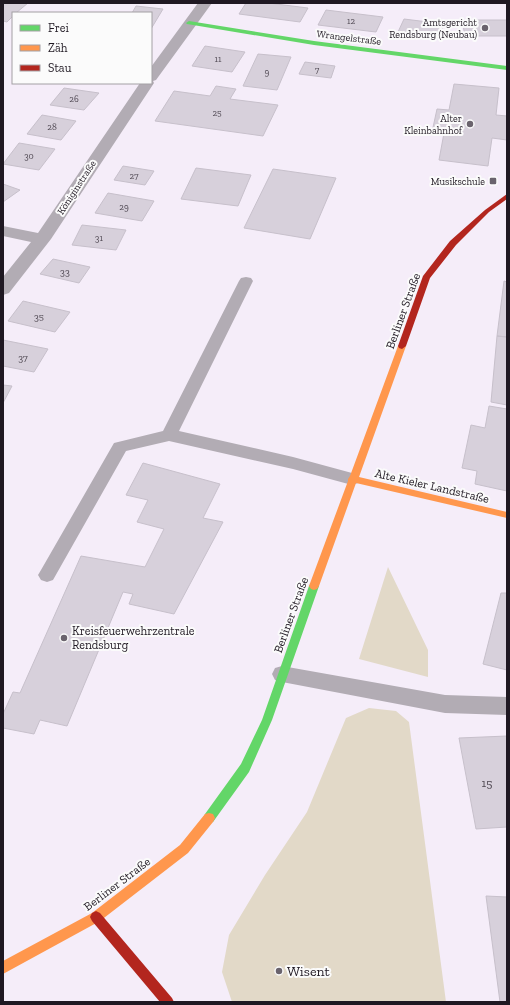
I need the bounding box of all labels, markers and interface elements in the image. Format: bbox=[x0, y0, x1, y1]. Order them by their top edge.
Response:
legend bbox=[12, 12, 152, 84]
house number: 12 bbox=[347, 16, 355, 26]
place label: Amtsgericht Rendsburg (Neubau) bbox=[389, 17, 477, 41]
text: Frei bbox=[48, 21, 69, 35]
marker: Amtsgericht Rendsburg (Neubau) bbox=[480, 23, 490, 33]
street label: Wrangelstraße bbox=[316, 28, 382, 48]
text: Zäh bbox=[48, 41, 68, 55]
house number: 11 bbox=[215, 54, 222, 64]
text: Stau bbox=[48, 61, 72, 75]
house number: 7 bbox=[315, 65, 320, 75]
house number: 9 bbox=[265, 67, 270, 77]
house number: 26 bbox=[69, 94, 79, 104]
house number: 25 bbox=[212, 108, 222, 118]
place label: Alter Kleinbahnhof bbox=[404, 113, 463, 137]
marker: Alter Kleinbahnhof bbox=[465, 119, 475, 129]
house number: 28 bbox=[47, 122, 57, 132]
house number: 30 bbox=[24, 151, 34, 161]
street label: Königinstraße bbox=[55, 158, 99, 217]
house number: 27 bbox=[130, 171, 139, 181]
place label: Musikschule bbox=[431, 176, 485, 188]
marker: Musikschule bbox=[488, 176, 498, 186]
house number: 29 bbox=[119, 202, 129, 212]
house number: 31 bbox=[95, 233, 103, 243]
house number: 33 bbox=[60, 266, 70, 278]
street label: Berliner Straße bbox=[383, 271, 423, 351]
house number: 35 bbox=[34, 311, 44, 323]
house number: 37 bbox=[18, 352, 28, 364]
street label: Alte Kieler Landstraße bbox=[374, 466, 491, 506]
street label: Berliner Straße bbox=[271, 575, 311, 655]
place label: Kreisfeuerwehrzentrale Rendsburg bbox=[72, 624, 195, 652]
marker: Kreisfeuerwehrzentrale Rendsburg bbox=[59, 633, 69, 643]
house number: 15 bbox=[482, 776, 492, 790]
street label: Berliner Straße bbox=[81, 854, 153, 914]
place label: Wisent bbox=[287, 963, 330, 980]
marker: Wisent bbox=[274, 966, 284, 976]

